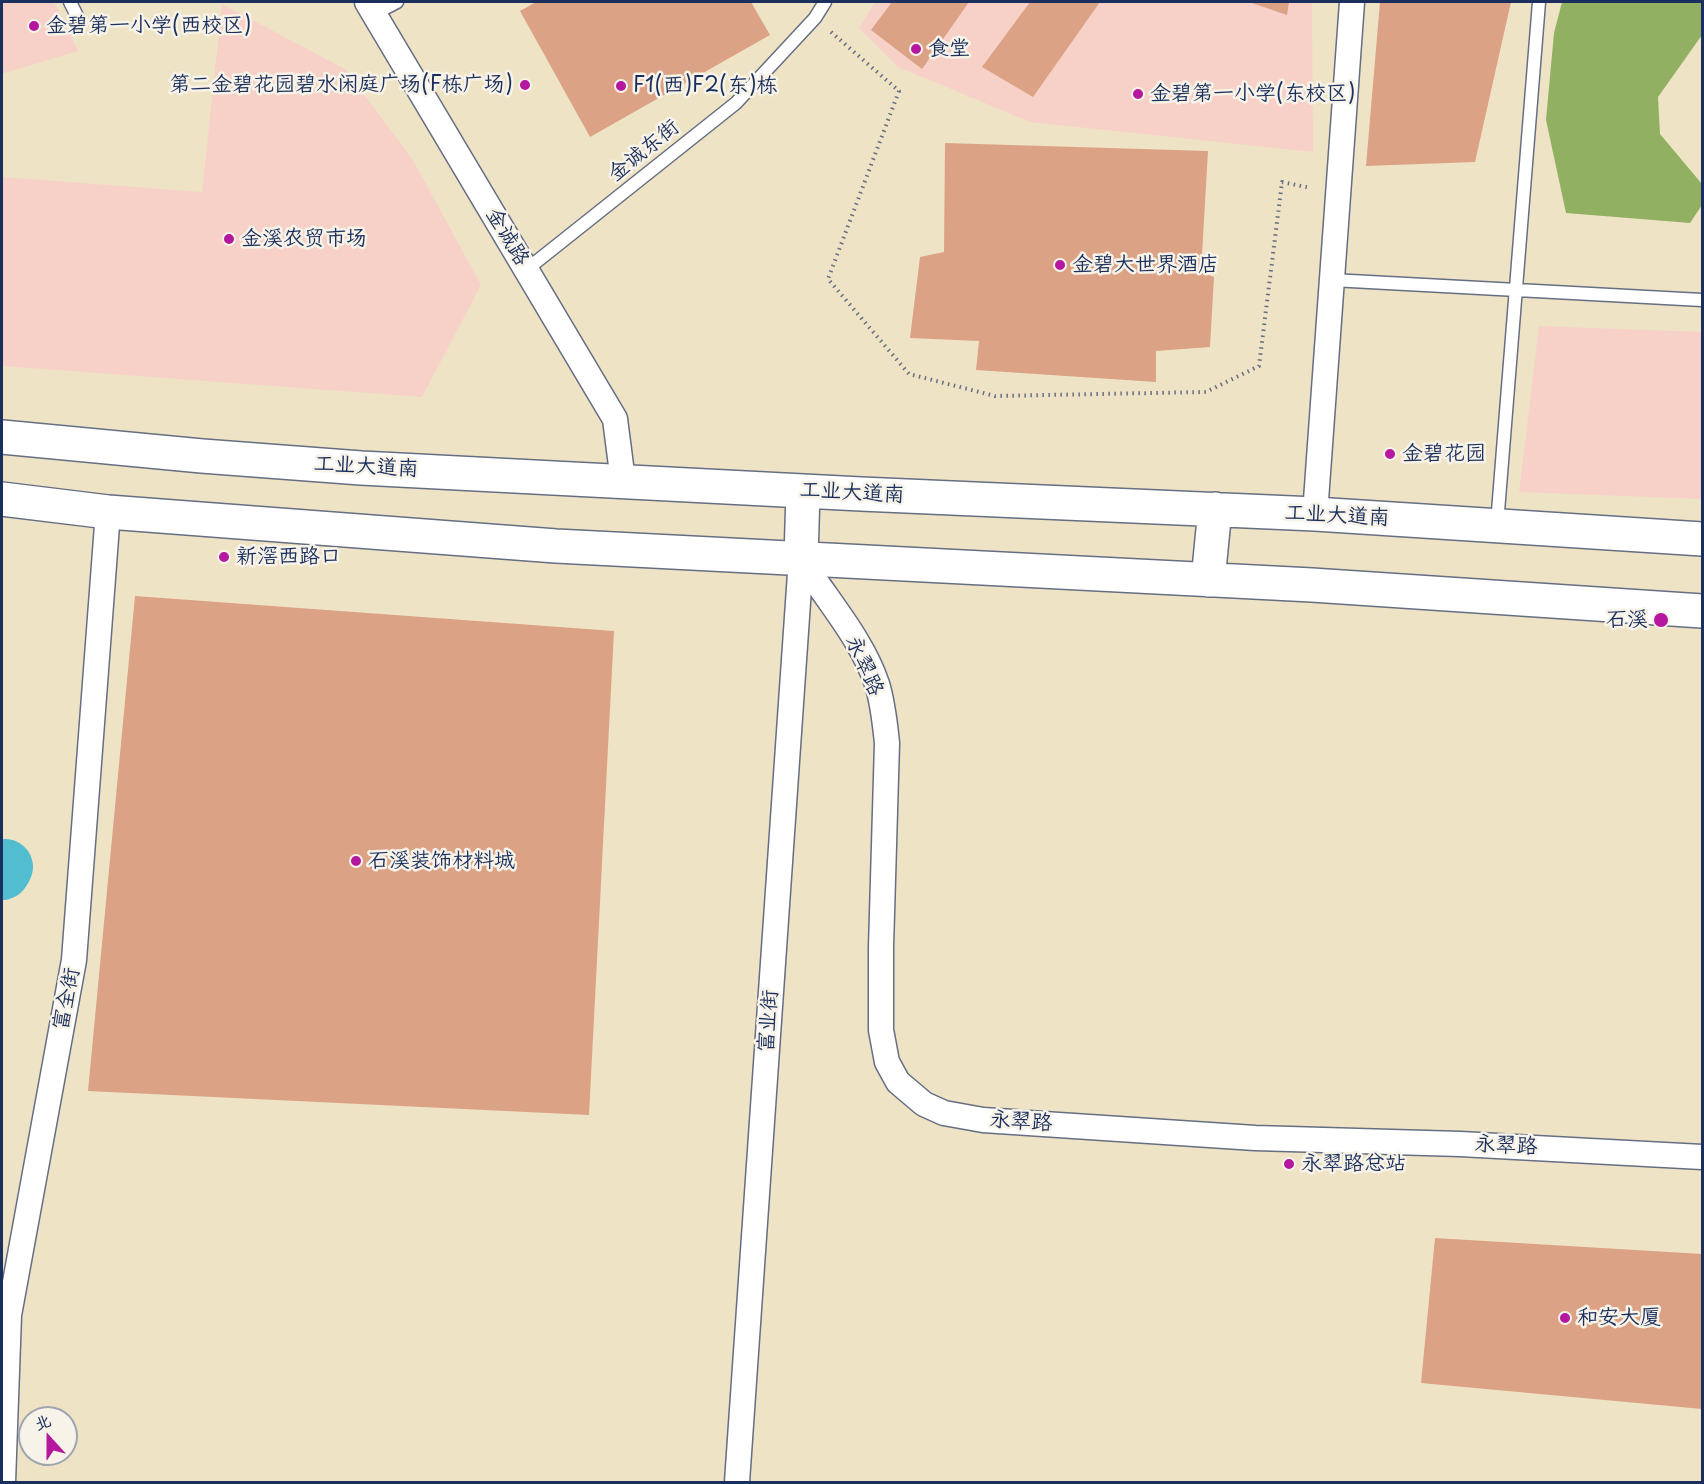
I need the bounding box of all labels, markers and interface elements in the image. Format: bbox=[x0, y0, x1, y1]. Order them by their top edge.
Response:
place label: 金碧第一小学(西校区) bbox=[46, 13, 252, 39]
marker: 金碧第一小学(西校区) bbox=[27, 19, 41, 33]
place label: 食堂 bbox=[928, 36, 970, 62]
marker: 食堂 bbox=[909, 42, 923, 56]
place label: 第二金碧花园碧水闲庭广场(F栋广场) bbox=[169, 72, 513, 98]
place label: F1(西)F2(东)栋 bbox=[633, 73, 778, 99]
marker: 第二金碧花园碧水闲庭广场(F栋广场) bbox=[518, 78, 532, 92]
marker: F1(西)F2(东)栋 bbox=[614, 79, 628, 93]
place label: 金碧第一小学(东校区) bbox=[1150, 81, 1356, 107]
marker: 金碧第一小学(东校区) bbox=[1131, 87, 1145, 101]
street label: 金诚东街 bbox=[603, 115, 685, 187]
street label: 金诚路 bbox=[480, 204, 534, 270]
place label: 金溪农贸市场 bbox=[241, 226, 367, 252]
marker: 金溪农贸市场 bbox=[222, 232, 236, 246]
place label: 金碧大世界酒店 bbox=[1072, 252, 1219, 278]
marker: 金碧大世界酒店 bbox=[1053, 258, 1067, 272]
place label: 金碧花园 bbox=[1402, 441, 1486, 467]
marker: 金碧花园 bbox=[1383, 447, 1397, 461]
street label: 工业大道南 bbox=[313, 452, 419, 482]
street label: 工业大道南 bbox=[799, 478, 905, 508]
street label: 工业大道南 bbox=[1284, 501, 1390, 531]
place label: 新滘西路口 bbox=[236, 544, 341, 570]
marker: 新滘西路口 bbox=[217, 550, 231, 564]
place label: 石溪 bbox=[1606, 607, 1648, 633]
marker: 石溪 bbox=[1652, 611, 1670, 629]
street label: 永翠路 bbox=[840, 632, 888, 700]
place label: 石溪装饰材料城 bbox=[368, 848, 515, 874]
marker: 石溪装饰材料城 bbox=[349, 854, 363, 868]
street label: 富全街 bbox=[49, 966, 85, 1032]
street label: 富业街 bbox=[754, 989, 784, 1053]
street label: 永翠路 bbox=[989, 1107, 1053, 1137]
street label: 永翠路 bbox=[1474, 1132, 1538, 1160]
place label: 永翠路总站 bbox=[1301, 1151, 1406, 1177]
marker: 永翠路总站 bbox=[1282, 1157, 1296, 1171]
place label: 和安大厦 bbox=[1577, 1305, 1661, 1331]
marker: 和安大厦 bbox=[1558, 1311, 1572, 1325]
north arrow bbox=[18, 1406, 78, 1466]
text: 北 bbox=[30, 1407, 54, 1435]

